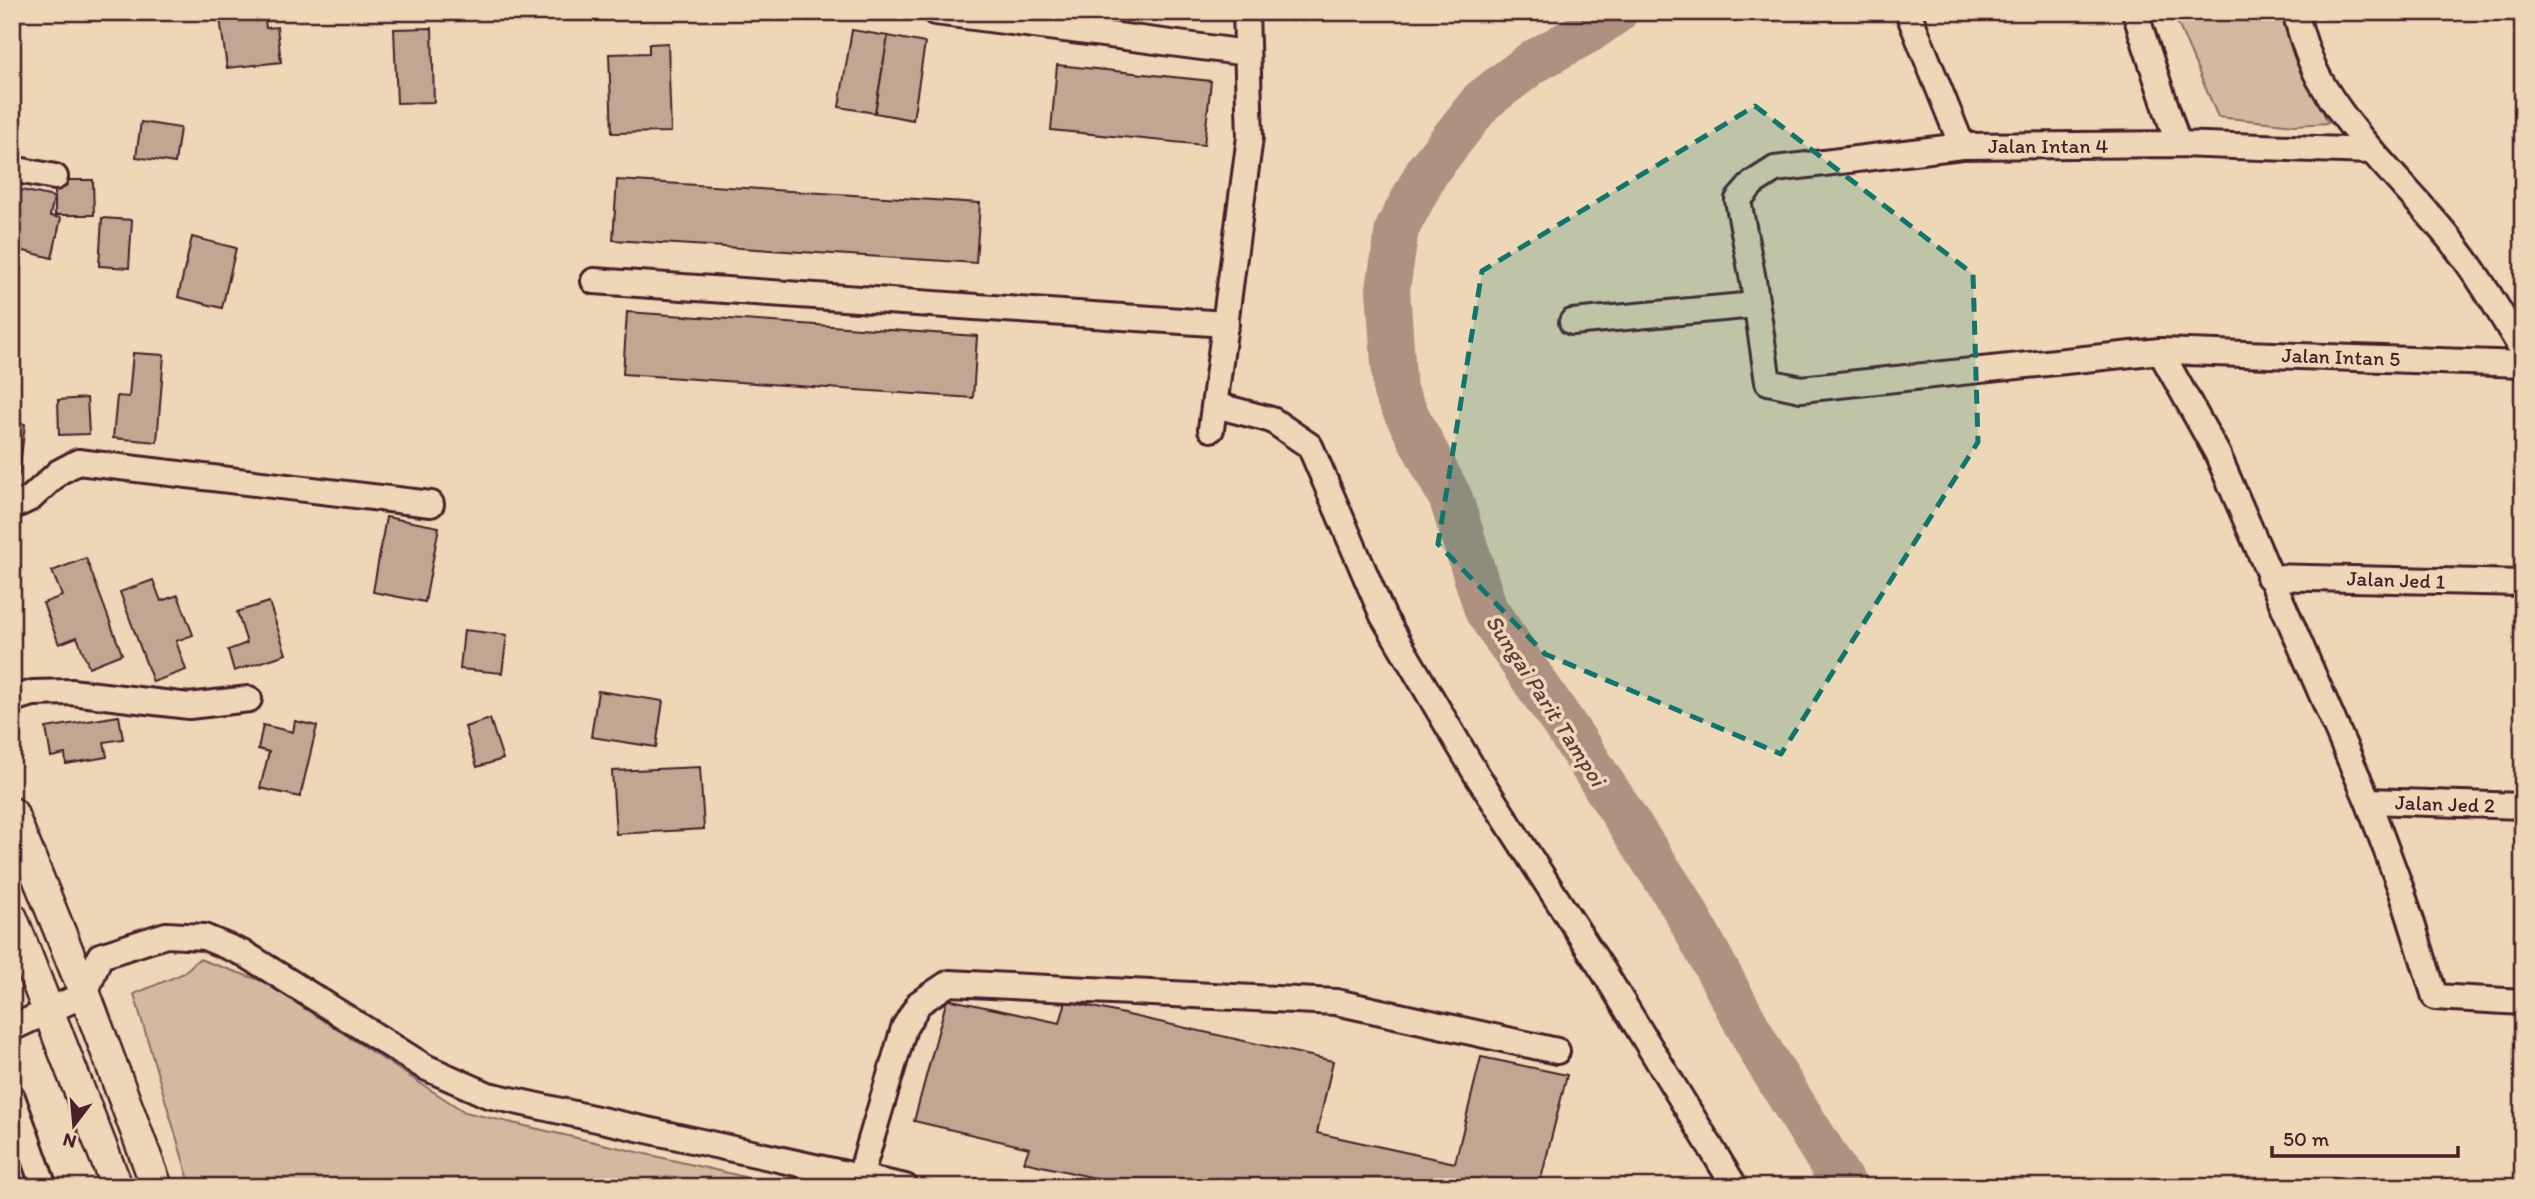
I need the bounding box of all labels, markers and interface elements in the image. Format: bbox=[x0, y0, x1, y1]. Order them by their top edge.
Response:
street label: Jalan Intan 4 bbox=[1988, 133, 2108, 158]
street label: Jalan Intan 5 bbox=[2281, 342, 2401, 371]
street label: Jalan Jed 1 bbox=[2346, 565, 2446, 594]
water label: Sungai Parit Tampoi bbox=[1480, 609, 1613, 793]
street label: Jalan Jed 2 bbox=[2395, 789, 2495, 818]
north arrow bbox=[38, 1090, 108, 1160]
scale bar bbox=[2272, 1115, 2458, 1159]
text: 50 m bbox=[2283, 1126, 2330, 1151]
text: N bbox=[60, 1128, 79, 1154]

